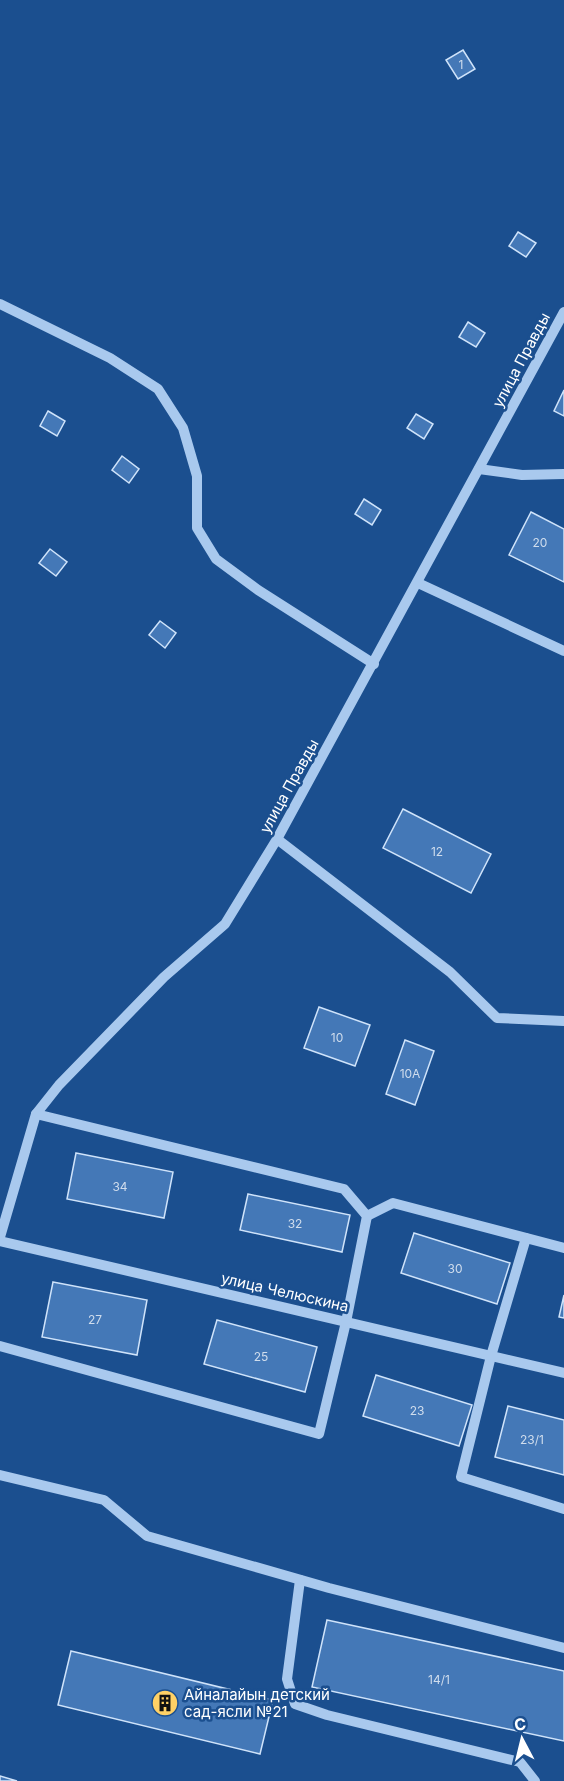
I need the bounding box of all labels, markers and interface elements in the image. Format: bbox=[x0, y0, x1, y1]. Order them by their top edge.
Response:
house number: 1 bbox=[459, 57, 463, 72]
street label: улица Правды bbox=[488, 309, 554, 411]
house number: 20 bbox=[533, 535, 547, 550]
street label: улица Правды bbox=[255, 736, 323, 836]
house number: 12 bbox=[431, 844, 443, 859]
house number: 10 bbox=[331, 1030, 343, 1045]
house number: 10А bbox=[400, 1066, 420, 1081]
house number: 34 bbox=[112, 1179, 128, 1194]
house number: 32 bbox=[288, 1216, 302, 1231]
house number: 30 bbox=[448, 1261, 462, 1276]
street label: улица Челюскина bbox=[219, 1268, 351, 1316]
house number: 27 bbox=[88, 1312, 102, 1327]
house number: 25 bbox=[254, 1349, 268, 1364]
house number: 23 bbox=[410, 1403, 424, 1418]
house number: 23/1 bbox=[520, 1432, 544, 1447]
house number: 14/1 bbox=[428, 1672, 450, 1687]
place label: Айналайын детский сад-ясли №21 bbox=[184, 1685, 330, 1721]
building icon: Айналайын детский сад-ясли №21 bbox=[150, 1688, 180, 1718]
north arrow bbox=[492, 1709, 552, 1769]
text: С bbox=[513, 1713, 527, 1735]

